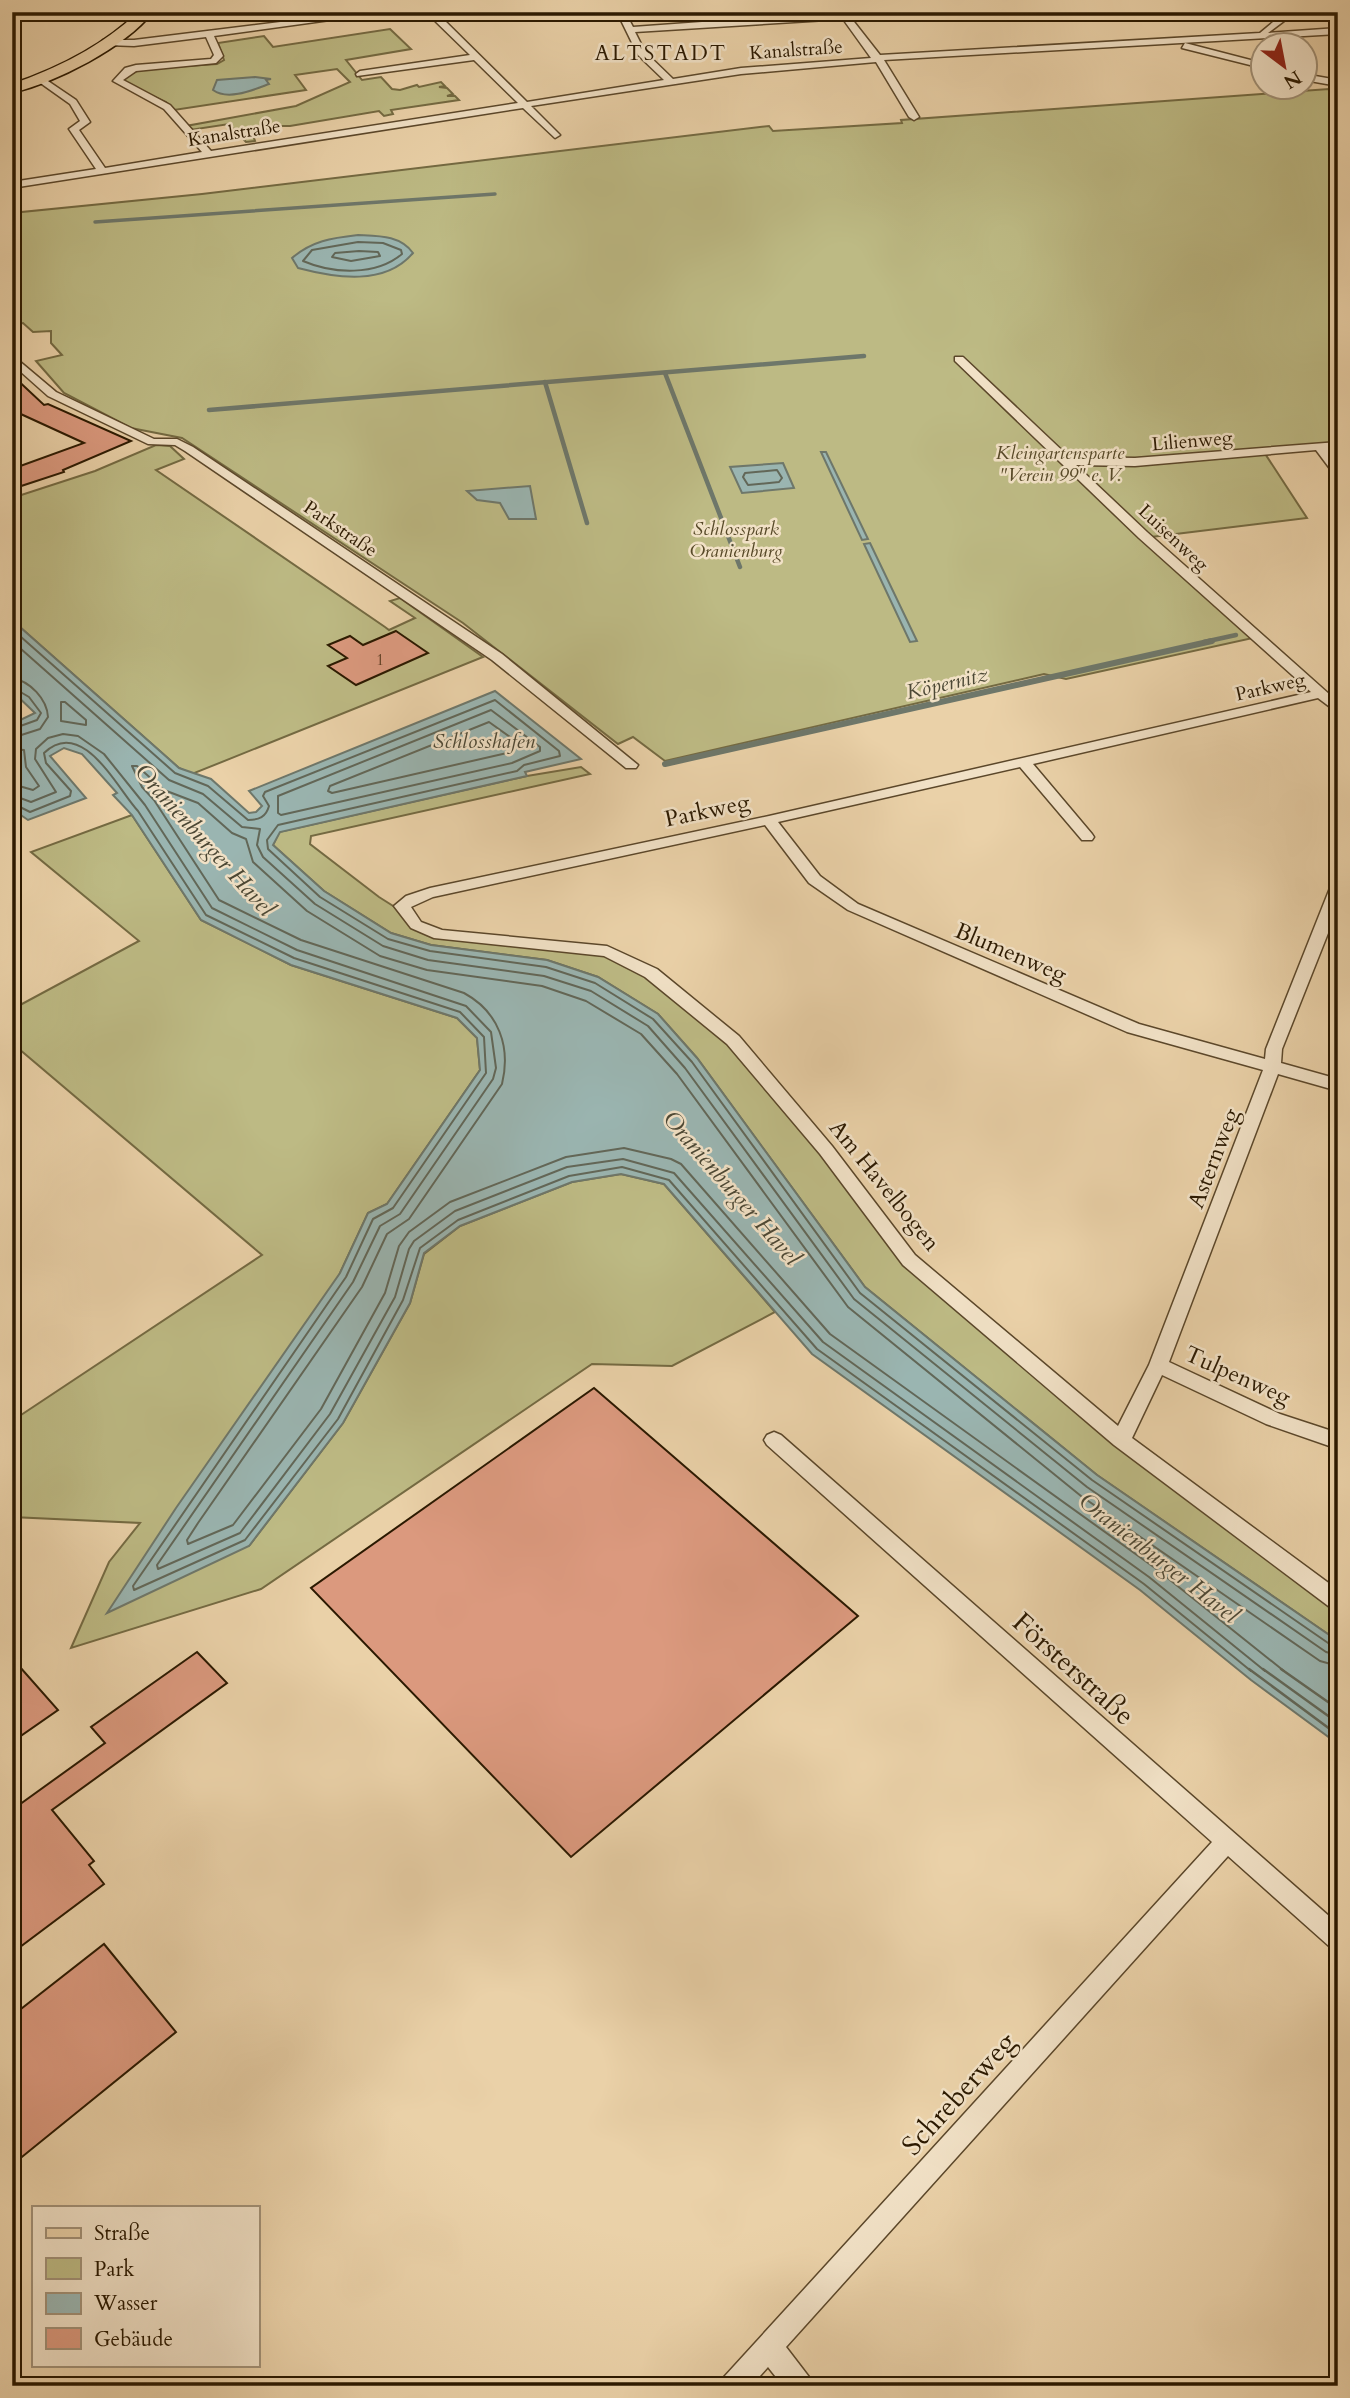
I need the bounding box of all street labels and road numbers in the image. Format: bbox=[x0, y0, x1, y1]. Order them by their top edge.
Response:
street label: Kanalstraße bbox=[748, 34, 844, 66]
street label: Kanalstraße bbox=[186, 113, 282, 153]
street label: Lilienweg bbox=[1151, 424, 1234, 457]
street label: Parkstraße bbox=[298, 495, 383, 563]
street label: Luisenweg bbox=[1132, 498, 1214, 577]
street label: Parkweg bbox=[1233, 666, 1308, 708]
street label: Parkweg bbox=[662, 786, 752, 835]
street label: Blumenweg bbox=[950, 915, 1072, 990]
street label: Asternweg bbox=[1180, 1104, 1247, 1213]
street label: Am Havelbogen bbox=[822, 1113, 947, 1257]
street label: Tulpenweg bbox=[1180, 1338, 1296, 1413]
street label: Försterstraße bbox=[1004, 1604, 1143, 1734]
street label: Schreberweg bbox=[893, 2024, 1025, 2164]

